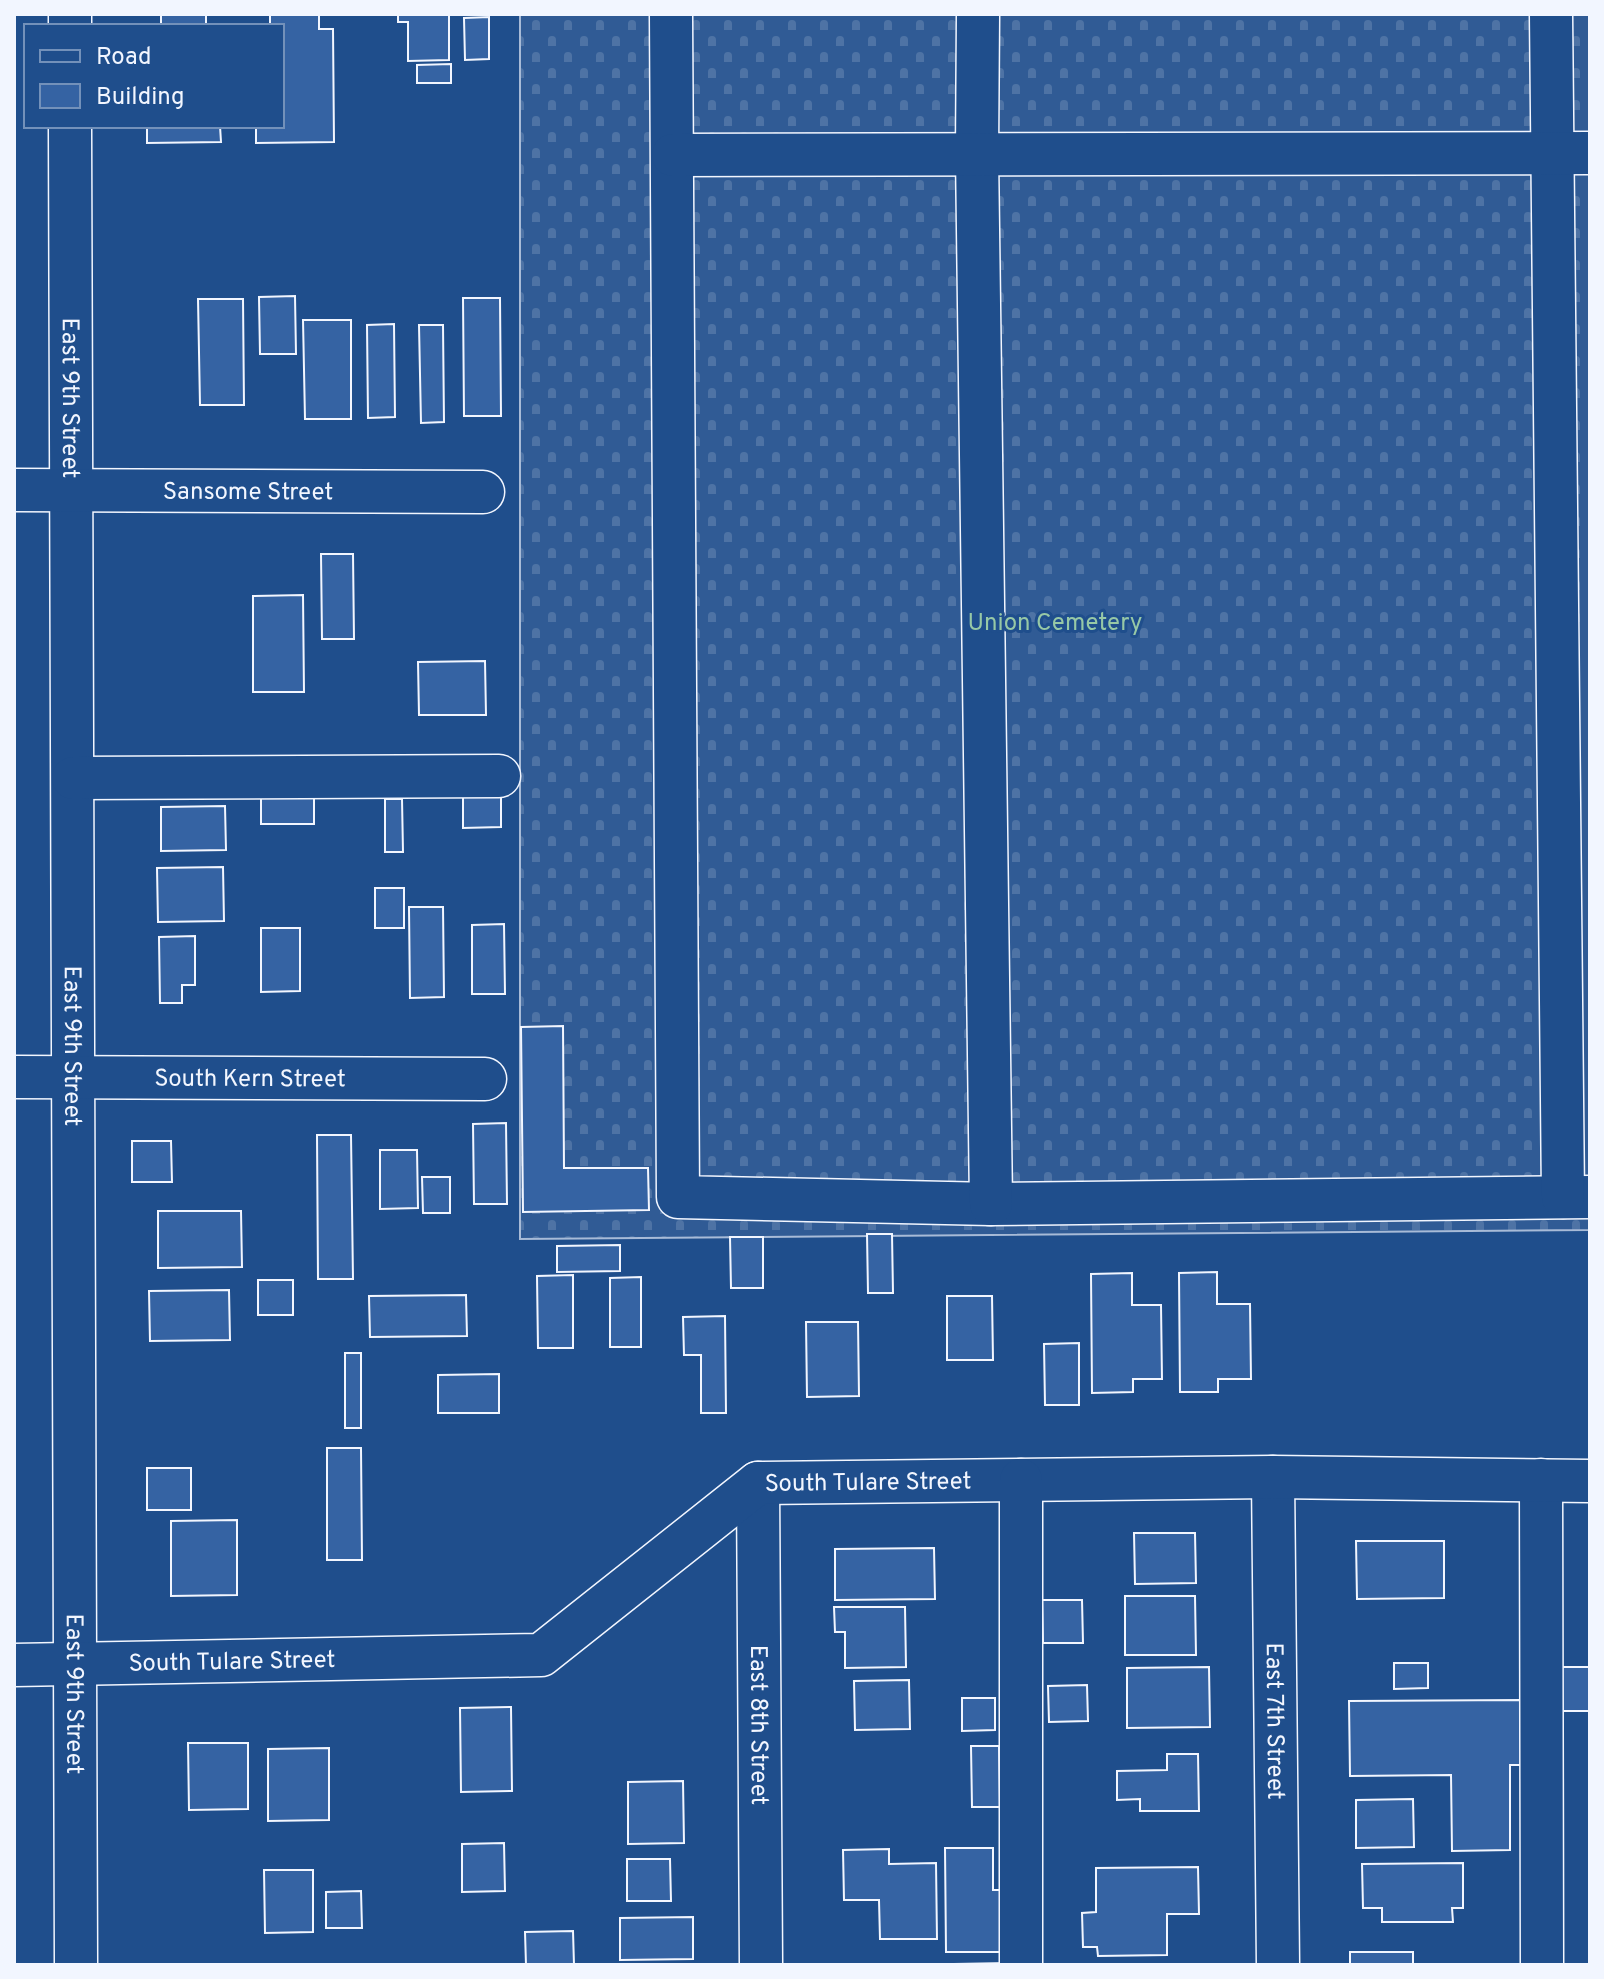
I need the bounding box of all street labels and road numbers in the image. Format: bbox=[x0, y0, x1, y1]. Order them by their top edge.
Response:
street label: East 9th Street bbox=[54, 318, 84, 478]
street label: Sansome Street bbox=[163, 478, 333, 508]
street label: East 9th Street bbox=[56, 966, 86, 1126]
street label: South Kern Street bbox=[154, 1065, 346, 1095]
street label: South Tulare Street bbox=[764, 1468, 972, 1500]
street label: East 9th Street bbox=[58, 1614, 88, 1774]
street label: East 7th Street bbox=[1258, 1642, 1289, 1800]
street label: East 8th Street bbox=[742, 1645, 773, 1805]
street label: South Tulare Street bbox=[128, 1646, 336, 1680]

